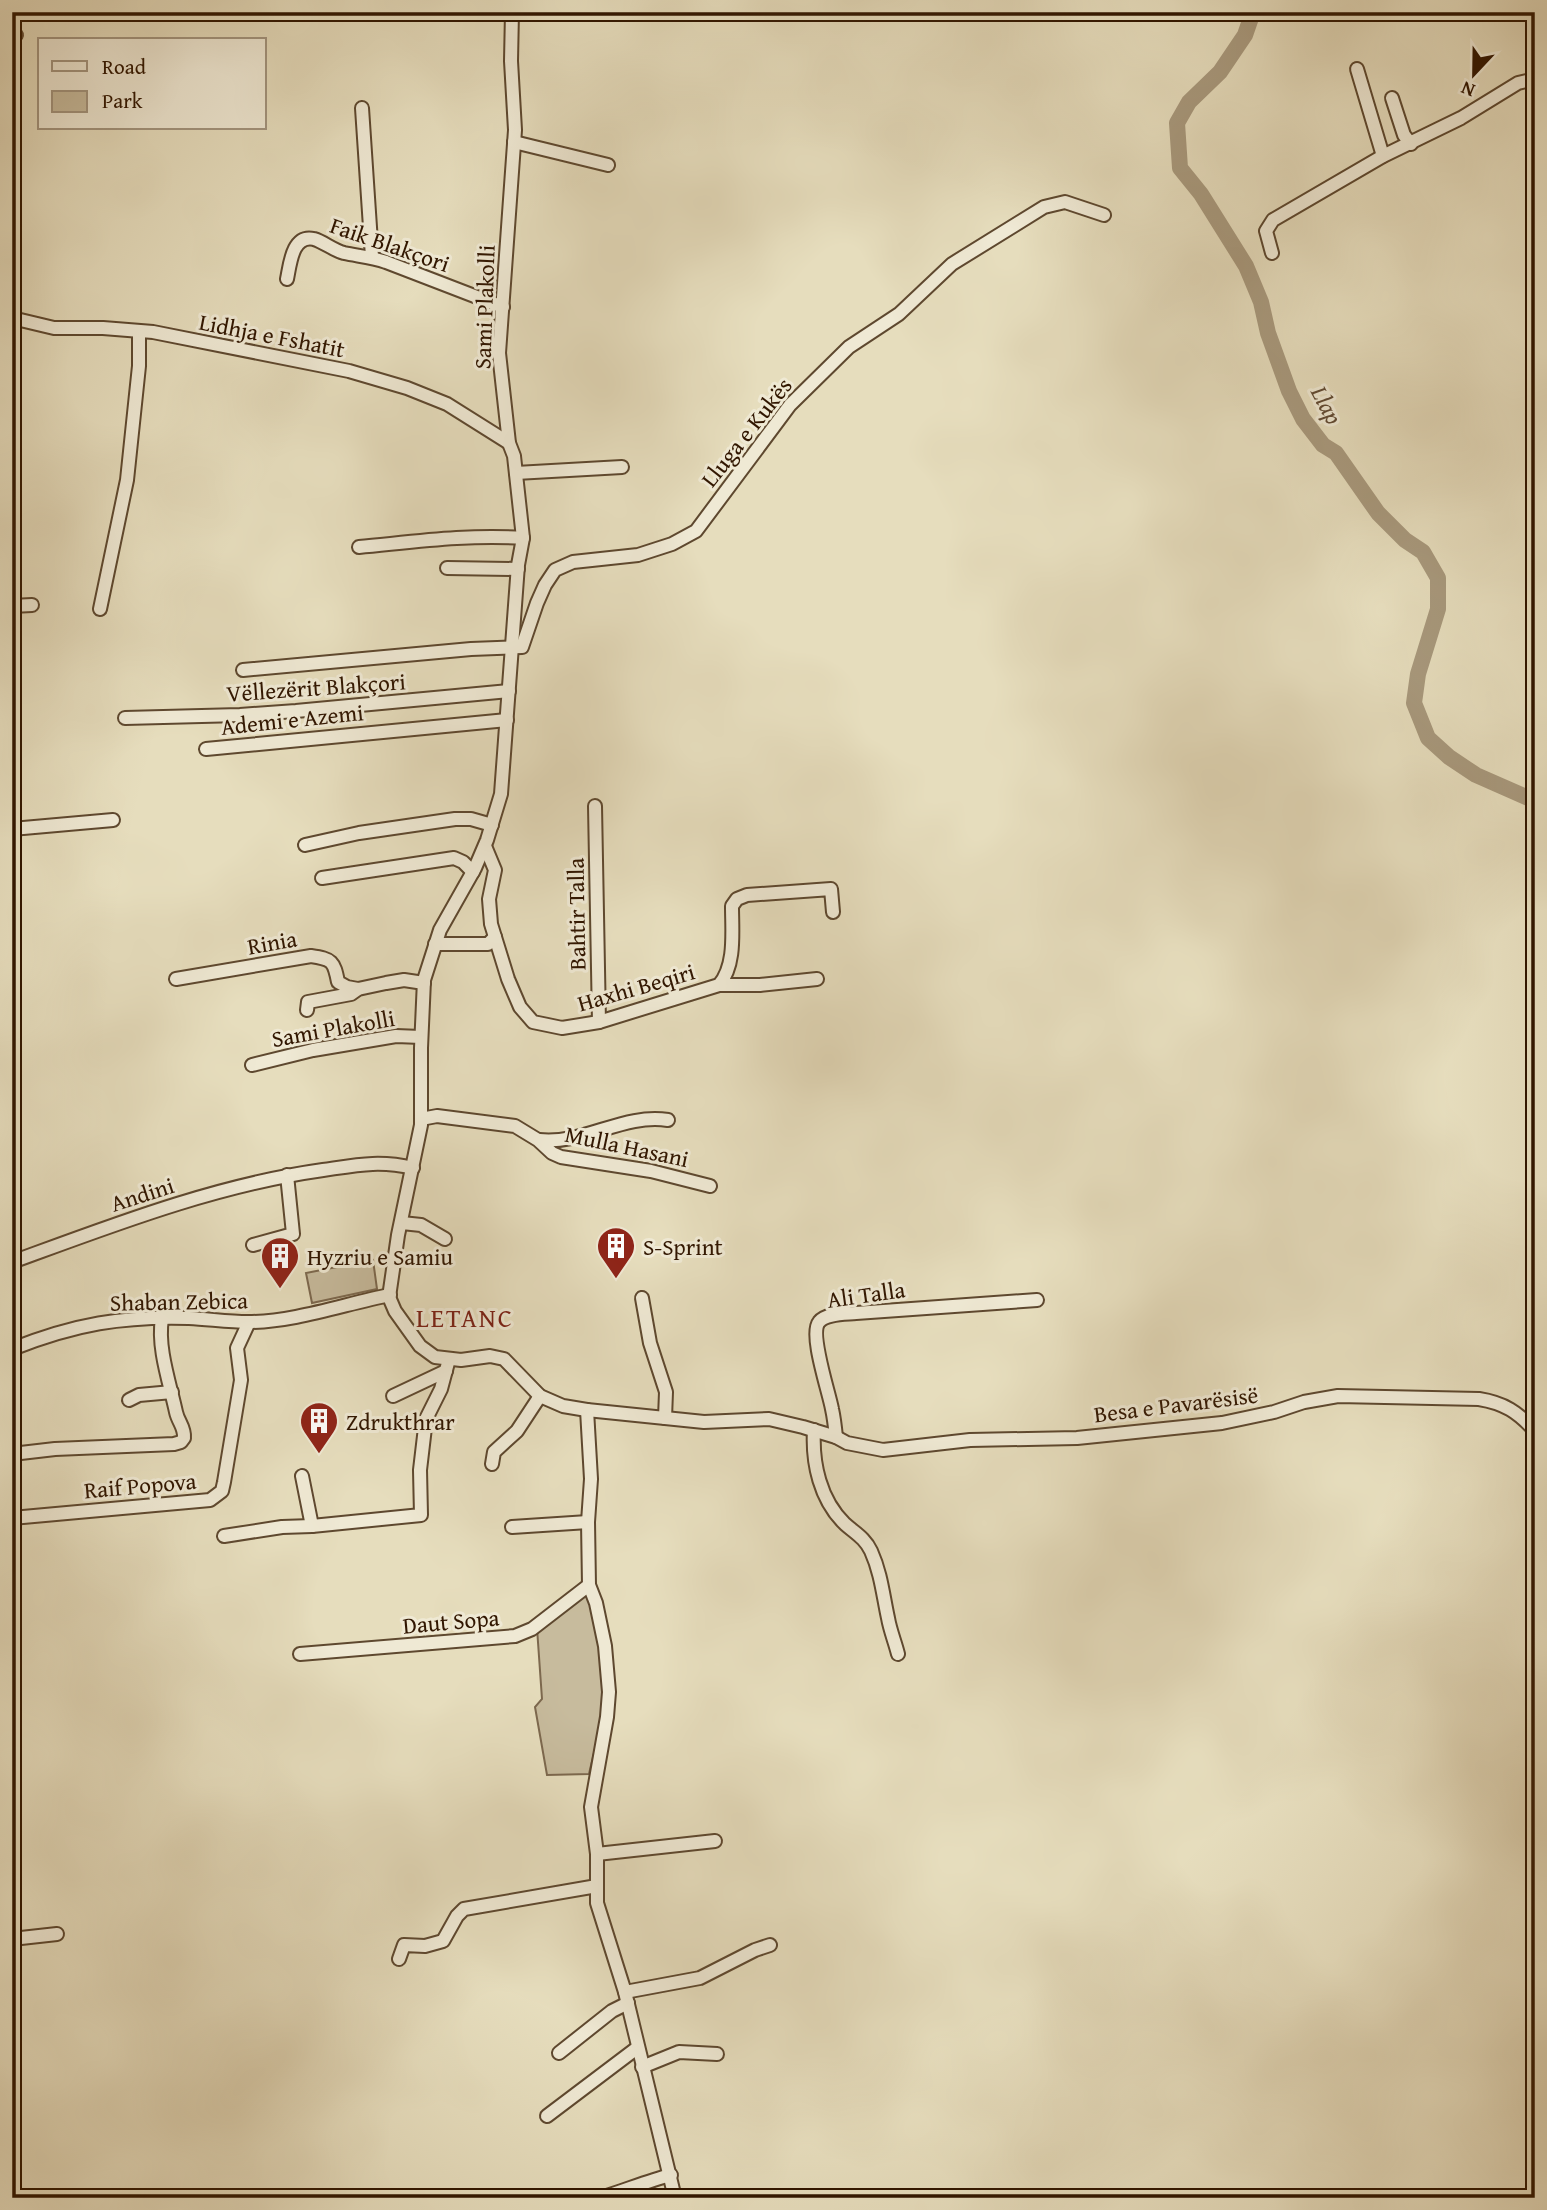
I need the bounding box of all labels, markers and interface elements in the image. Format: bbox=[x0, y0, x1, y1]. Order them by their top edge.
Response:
legend bbox=[38, 38, 266, 130]
north arrow bbox=[1438, 38, 1508, 108]
text: Road bbox=[102, 51, 147, 82]
text: N bbox=[1456, 74, 1479, 105]
text: Park bbox=[102, 85, 143, 116]
street label: Faik Blakçori bbox=[326, 208, 454, 280]
street label: Sami Plakolli bbox=[465, 244, 503, 370]
street label: Lidhja e Fshatit bbox=[196, 305, 348, 365]
street label: Lluga e Kukës bbox=[693, 370, 799, 494]
water label: Llap bbox=[1302, 378, 1352, 431]
street label: Vëllezërit Blakçori bbox=[225, 664, 407, 710]
street label: Ademi e Azemi bbox=[219, 695, 365, 743]
street label: Bahtir Talla bbox=[559, 857, 593, 971]
street label: Rinia bbox=[245, 921, 300, 963]
street label: Haxhi Beqiri bbox=[573, 955, 699, 1019]
street label: Sami Plakolli bbox=[269, 1001, 397, 1055]
street label: Mulla Hasani bbox=[562, 1117, 692, 1175]
street label: Andini bbox=[106, 1168, 178, 1220]
building icon: S-Sprint bbox=[595, 1225, 637, 1280]
place label: S-Sprint bbox=[643, 1230, 723, 1263]
building icon: Hyzriu e Samiu bbox=[259, 1235, 301, 1290]
place label: Hyzriu e Samiu bbox=[307, 1240, 453, 1273]
street label: Ali Talla bbox=[825, 1272, 907, 1316]
street label: Shaban Zebica bbox=[110, 1283, 248, 1319]
district label: LETANC bbox=[416, 1298, 514, 1337]
street label: Besa e Pavarësisë bbox=[1092, 1378, 1260, 1430]
building icon: Zdrukthrar bbox=[298, 1400, 340, 1455]
place label: Zdrukthrar bbox=[346, 1405, 455, 1438]
street label: Raif Popova bbox=[82, 1464, 198, 1506]
street label: Daut Sopa bbox=[401, 1600, 501, 1642]

